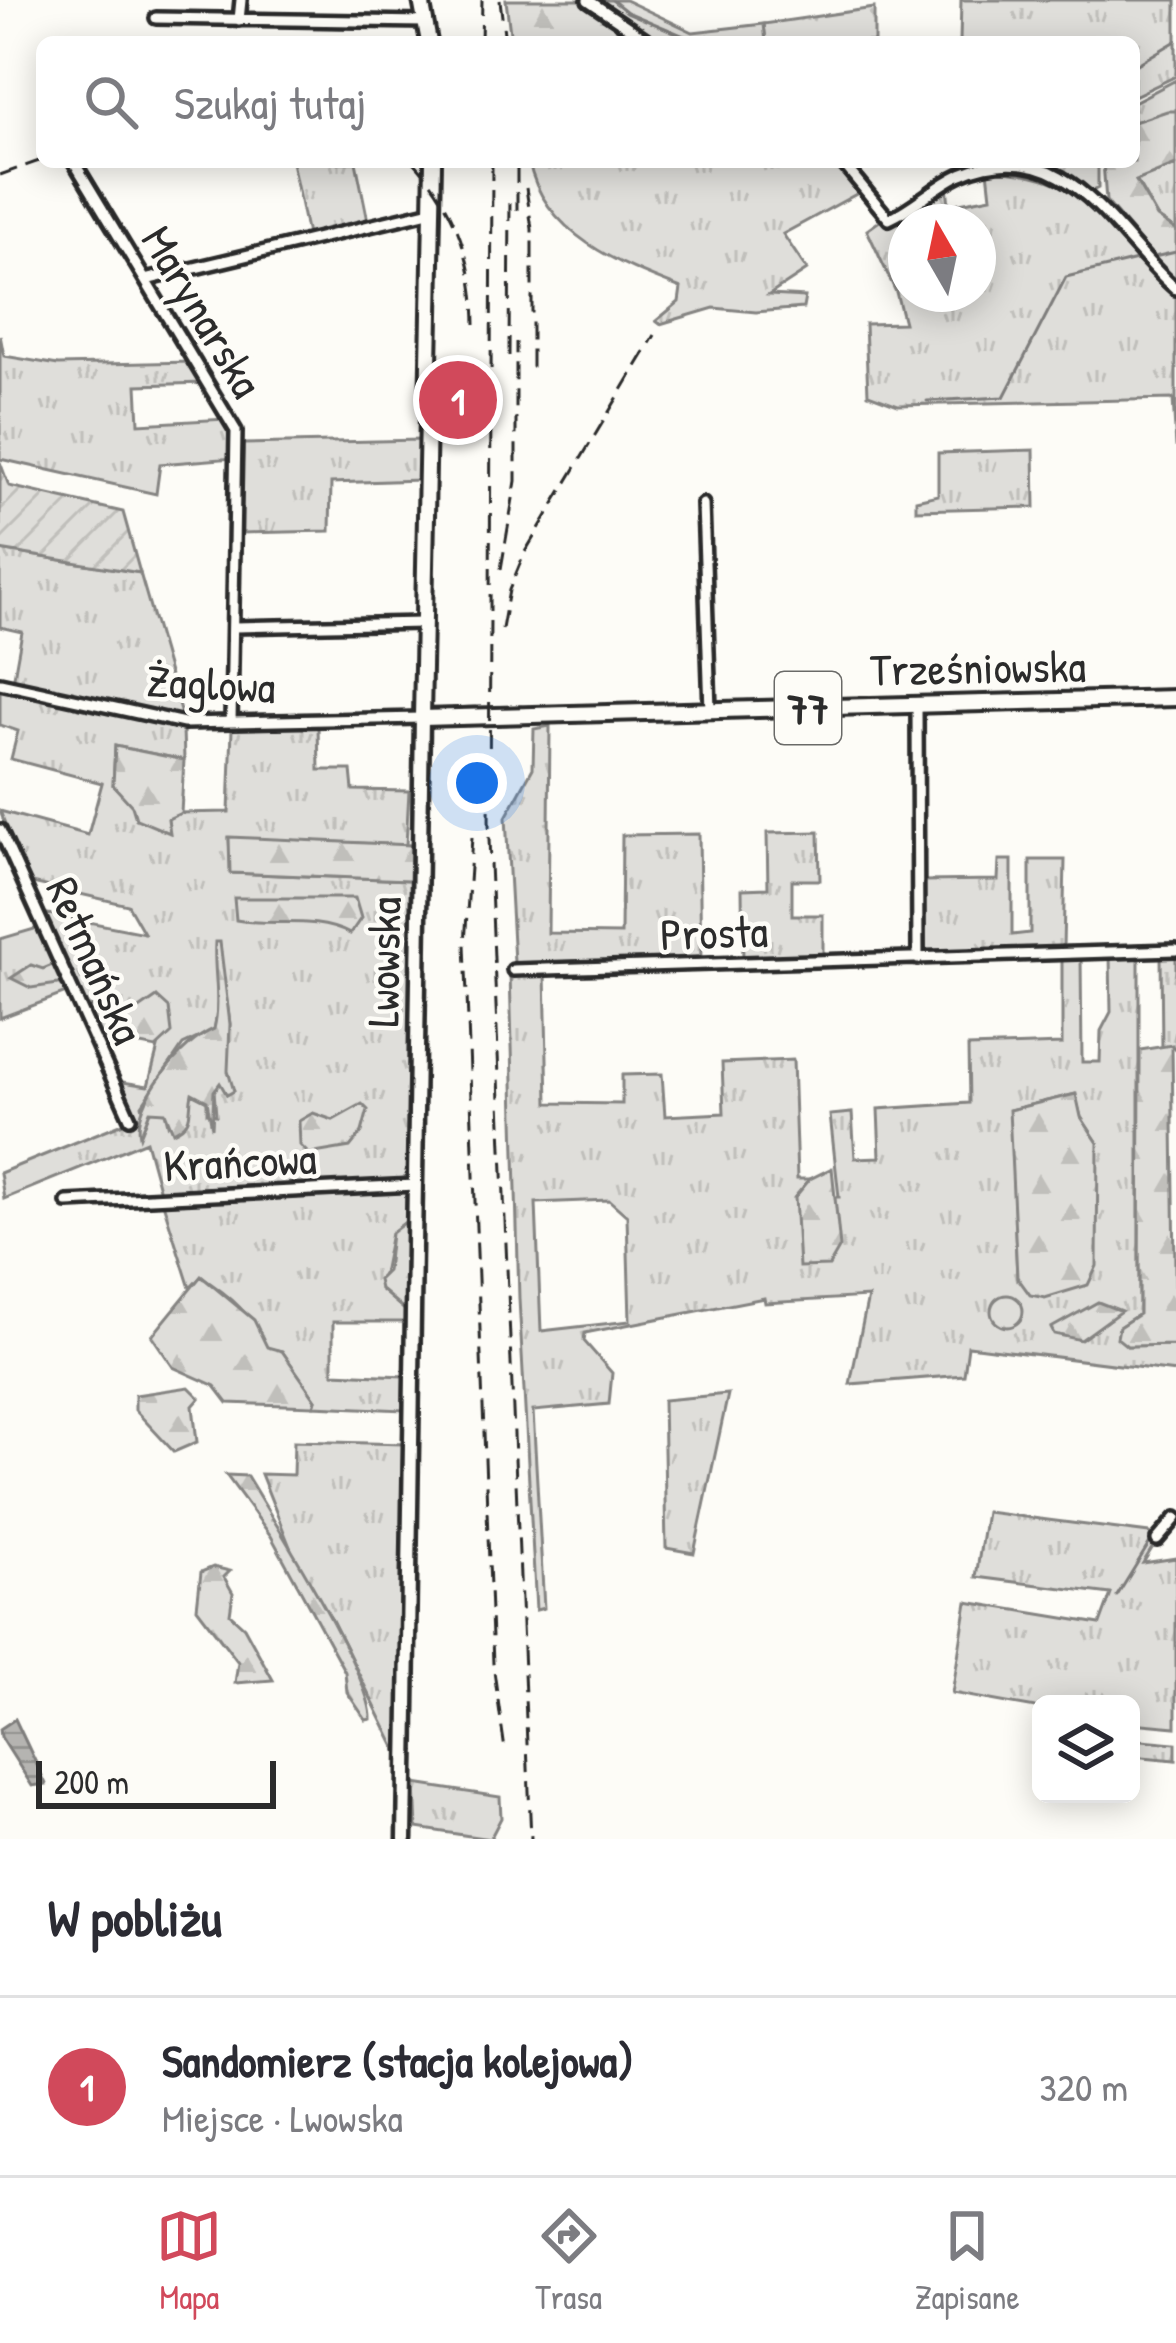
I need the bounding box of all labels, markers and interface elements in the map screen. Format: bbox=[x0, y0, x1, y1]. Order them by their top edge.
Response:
search box bbox=[36, 36, 1140, 168]
icon: search bbox=[78, 69, 144, 135]
text: Szukaj tutaj bbox=[174, 72, 366, 133]
north arrow bbox=[888, 204, 996, 312]
street label: Marynarska bbox=[128, 214, 278, 408]
pin: 1 bbox=[419, 355, 497, 445]
street label: Trześniowska bbox=[870, 635, 1086, 699]
street label: Żaglowa bbox=[145, 649, 277, 717]
road number: 77 bbox=[775, 672, 841, 744]
your location bbox=[447, 753, 507, 813]
street label: Retmańska bbox=[32, 867, 160, 1053]
street label: Lwowska bbox=[351, 896, 415, 1028]
street label: Prosta bbox=[659, 900, 769, 964]
street label: Krańcowa bbox=[162, 1127, 318, 1195]
map controls bbox=[1032, 1695, 1140, 1803]
button: layers bbox=[1032, 1695, 1140, 1803]
scale bar bbox=[36, 1755, 276, 1808]
text: 200 m bbox=[54, 1760, 129, 1804]
text: W pobliżu bbox=[48, 1883, 222, 1952]
text: Sandomierz (stacja kolejowa) bbox=[162, 2030, 634, 2091]
text: 1 bbox=[80, 2060, 94, 2113]
text: 320 m bbox=[1039, 2060, 1128, 2113]
text: Miejsce · Lwowska bbox=[162, 2091, 403, 2144]
tab: Mapa bbox=[156, 2203, 222, 2319]
tab: Trasa bbox=[535, 2203, 602, 2319]
tab: Zapisane bbox=[915, 2203, 1020, 2319]

